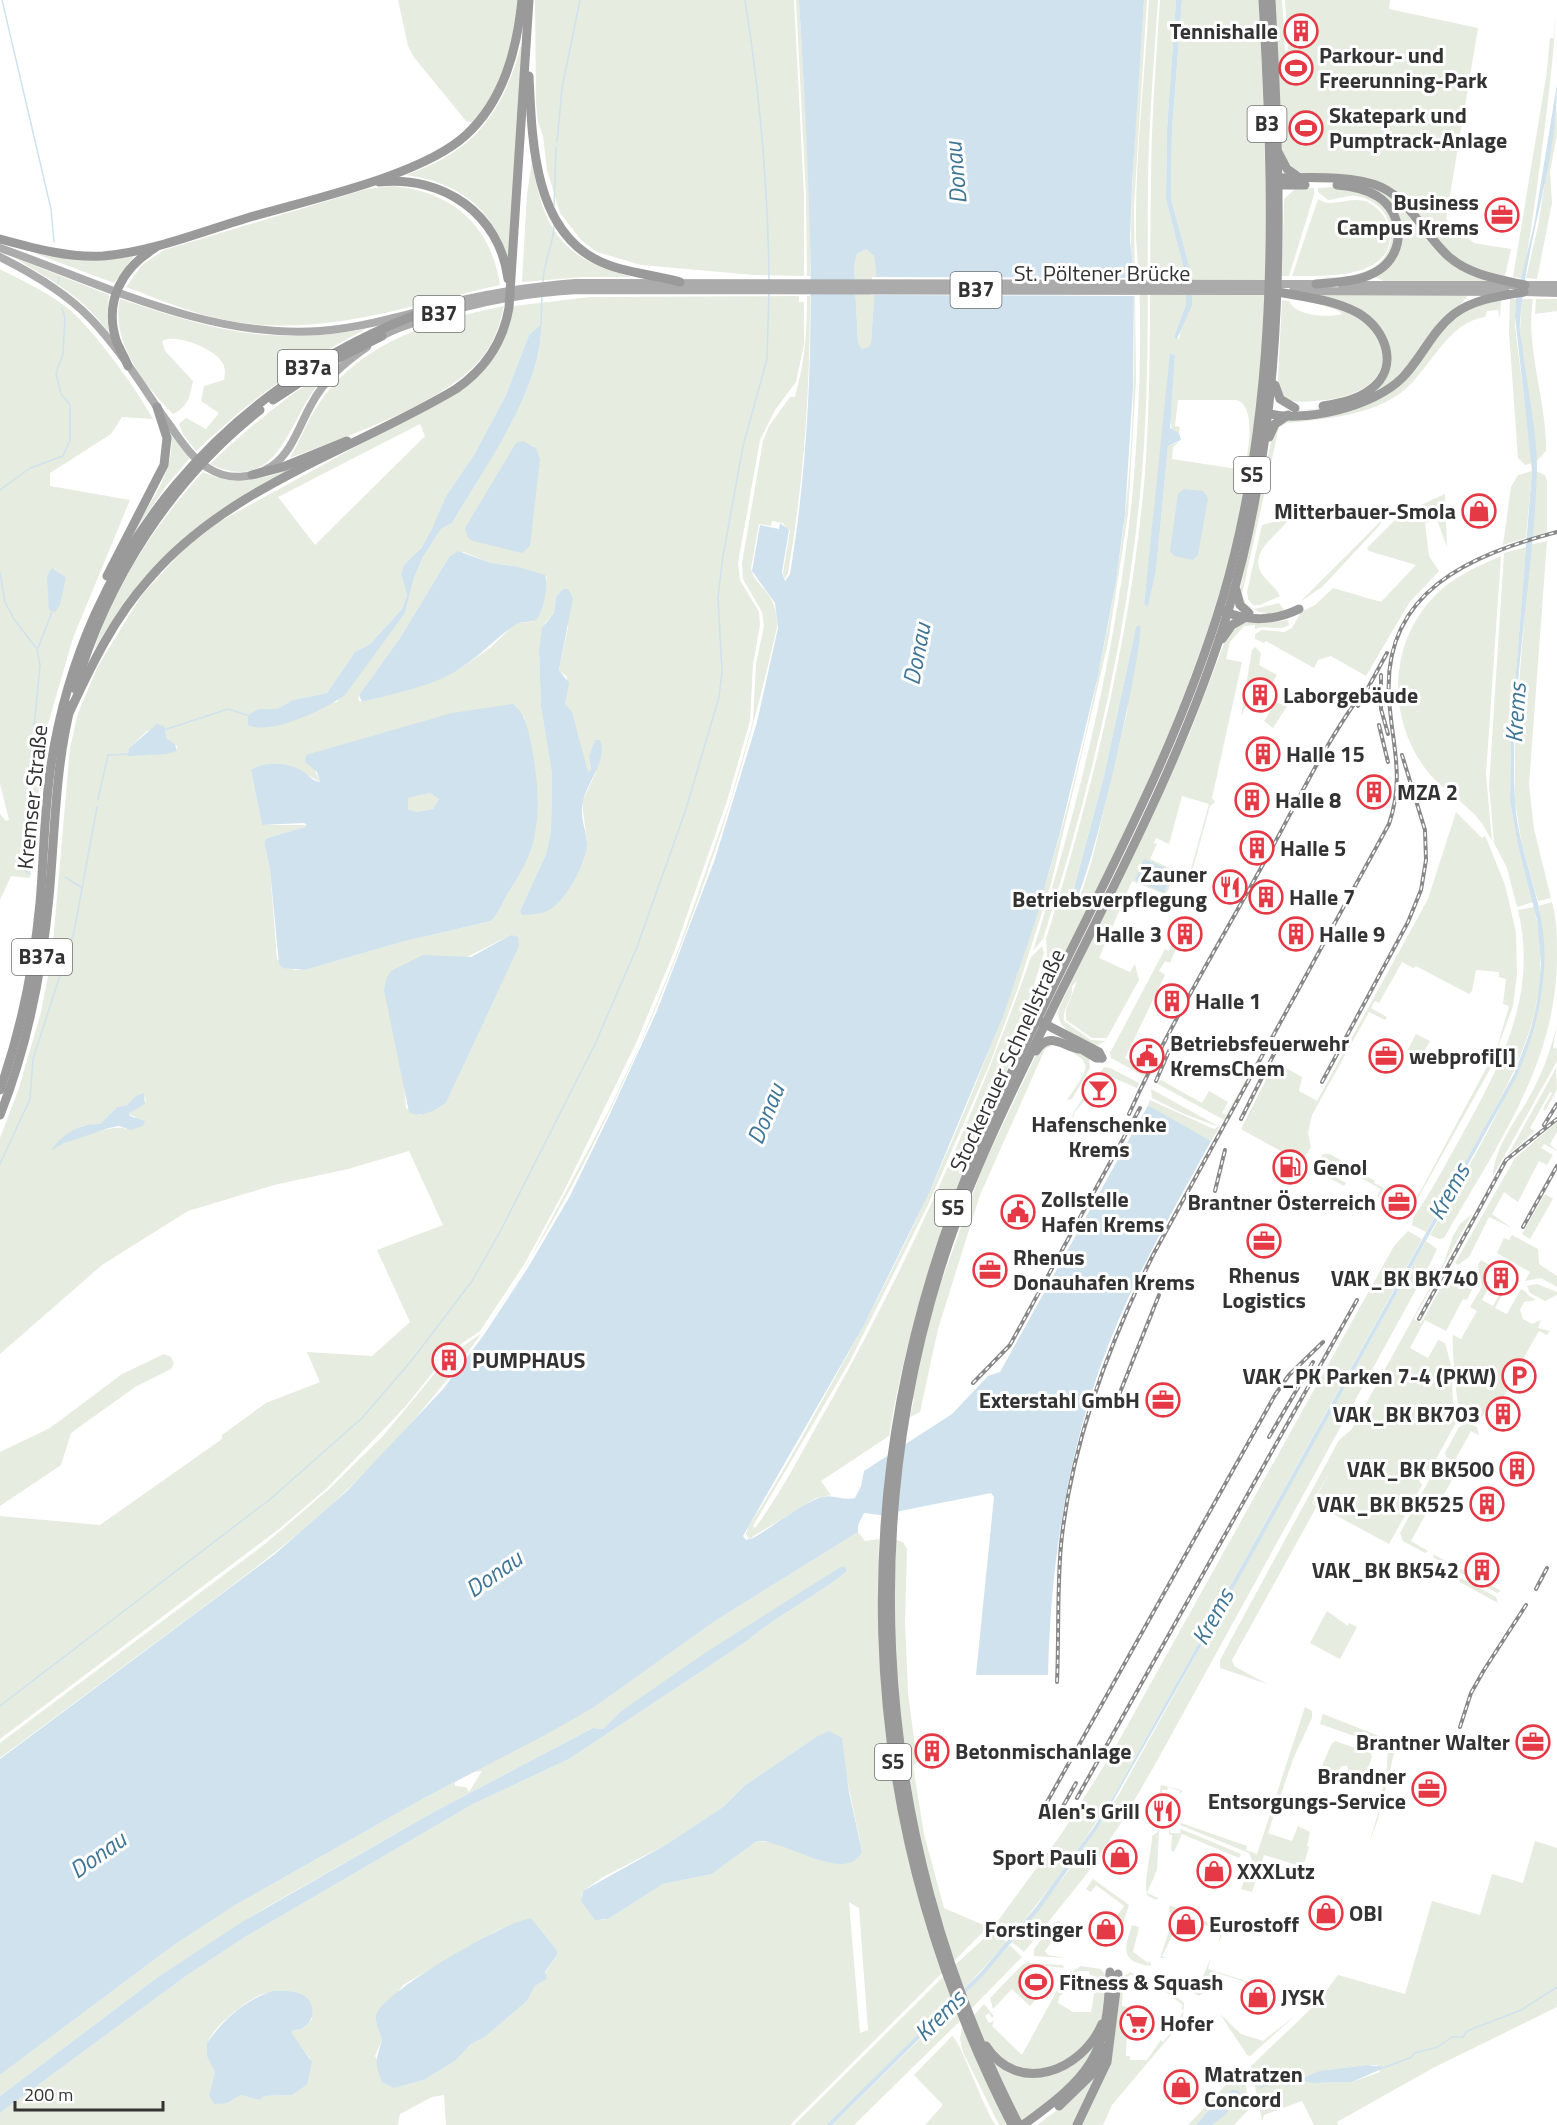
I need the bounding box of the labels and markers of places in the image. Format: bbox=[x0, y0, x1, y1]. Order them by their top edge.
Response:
building icon: Tennishalle bbox=[1283, 13, 1319, 49]
place label: Tennishalle bbox=[1170, 14, 1278, 48]
place label: Parkour- und Freerunning-Park bbox=[1319, 38, 1488, 97]
sports icon: Parkour- und Freerunning-Park bbox=[1278, 50, 1314, 86]
place label: Skatepark und Pumptrack-Anlage bbox=[1329, 98, 1507, 157]
sports icon: Skatepark und Pumptrack-Anlage bbox=[1288, 110, 1324, 146]
place label: Business Campus Krems bbox=[1337, 185, 1479, 244]
office icon: Business Campus Krems bbox=[1484, 197, 1520, 233]
shop icon: Mitterbauer-Smola bbox=[1461, 493, 1497, 529]
place label: Mitterbauer-Smola bbox=[1274, 494, 1456, 528]
building icon: Laborgebäude bbox=[1242, 677, 1278, 713]
place label: Laborgebäude bbox=[1283, 678, 1418, 712]
building icon: Halle 15 bbox=[1245, 736, 1281, 772]
place label: Halle 15 bbox=[1286, 737, 1365, 771]
building icon: MZA 2 bbox=[1356, 774, 1392, 810]
place label: MZA 2 bbox=[1397, 775, 1458, 809]
building icon: Halle 8 bbox=[1234, 782, 1270, 818]
place label: Halle 8 bbox=[1275, 783, 1341, 817]
building icon: Halle 5 bbox=[1239, 830, 1275, 866]
place label: Halle 5 bbox=[1280, 831, 1346, 865]
place label: Zauner Betriebsverpflegung bbox=[1012, 857, 1207, 916]
restaurant icon: Zauner Betriebsverpflegung bbox=[1212, 869, 1248, 905]
building icon: Halle 7 bbox=[1248, 879, 1284, 915]
place label: Halle 7 bbox=[1289, 880, 1355, 914]
building icon: Halle 3 bbox=[1167, 916, 1203, 952]
building icon: Halle 9 bbox=[1278, 916, 1314, 952]
place label: Halle 3 bbox=[1096, 917, 1162, 951]
place label: Halle 9 bbox=[1319, 917, 1385, 951]
building icon: Halle 1 bbox=[1154, 983, 1190, 1019]
place label: Halle 1 bbox=[1195, 984, 1261, 1018]
place label: Betriebsfeuerwehr KremsChem bbox=[1170, 1026, 1349, 1085]
public building icon: Betriebsfeuerwehr KremsChem bbox=[1129, 1038, 1165, 1074]
office icon: webprofi[l] bbox=[1368, 1038, 1404, 1074]
place label: webprofi[l] bbox=[1409, 1039, 1516, 1073]
bar icon: Hafenschenke Krems bbox=[1081, 1072, 1117, 1108]
place label: Hafenschenke Krems bbox=[1031, 1107, 1167, 1166]
fuel station icon: Genol bbox=[1272, 1149, 1308, 1185]
place label: Genol bbox=[1313, 1150, 1367, 1184]
place label: Zollstelle Hafen Krems bbox=[1041, 1182, 1164, 1241]
office icon: Brantner Österreich bbox=[1381, 1184, 1417, 1220]
place label: Brantner Österreich bbox=[1187, 1185, 1376, 1219]
public building icon: Zollstelle Hafen Krems bbox=[1000, 1194, 1036, 1230]
office icon: Rhenus Logistics bbox=[1246, 1223, 1282, 1259]
place label: Rhenus Donauhafen Krems bbox=[1013, 1240, 1195, 1299]
office icon: Rhenus Donauhafen Krems bbox=[972, 1252, 1008, 1288]
place label: Rhenus Logistics bbox=[1222, 1258, 1306, 1317]
building icon: VAK_BK BK740 bbox=[1483, 1260, 1519, 1296]
place label: VAK_BK BK740 bbox=[1331, 1261, 1478, 1295]
building icon: PUMPHAUS bbox=[431, 1342, 467, 1378]
place label: PUMPHAUS bbox=[472, 1343, 586, 1377]
parking icon: VAK_PK Parken 7-4 (PKW) bbox=[1501, 1358, 1537, 1394]
place label: VAK_PK Parken 7-4 (PKW) bbox=[1242, 1359, 1496, 1393]
office icon: Exterstahl GmbH bbox=[1145, 1382, 1181, 1418]
place label: Exterstahl GmbH bbox=[979, 1383, 1140, 1417]
building icon: VAK_BK BK703 bbox=[1485, 1396, 1521, 1432]
place label: VAK_BK BK703 bbox=[1333, 1397, 1480, 1431]
building icon: VAK_BK BK500 bbox=[1499, 1451, 1535, 1487]
place label: VAK_BK BK500 bbox=[1347, 1452, 1494, 1486]
building icon: VAK_BK BK525 bbox=[1469, 1486, 1505, 1522]
place label: VAK_BK BK525 bbox=[1317, 1487, 1464, 1521]
building icon: VAK_BK BK542 bbox=[1464, 1552, 1500, 1588]
place label: VAK_BK BK542 bbox=[1312, 1553, 1459, 1587]
office icon: Brantner Walter bbox=[1515, 1724, 1551, 1760]
place label: Brantner Walter bbox=[1356, 1725, 1510, 1759]
building icon: Betonmischanlage bbox=[914, 1733, 950, 1769]
place label: Betonmischanlage bbox=[955, 1734, 1132, 1768]
place label: Brandner Entsorgungs-Service bbox=[1208, 1759, 1406, 1818]
office icon: Brandner Entsorgungs-Service bbox=[1411, 1771, 1447, 1807]
restaurant icon: Alen's Grill bbox=[1145, 1793, 1181, 1829]
place label: Alen's Grill bbox=[1038, 1794, 1140, 1828]
shop icon: Sport Pauli bbox=[1102, 1839, 1138, 1875]
place label: Sport Pauli bbox=[992, 1840, 1097, 1874]
shop icon: XXXLutz bbox=[1196, 1853, 1232, 1889]
place label: XXXLutz bbox=[1237, 1854, 1315, 1888]
shop icon: OBI bbox=[1308, 1895, 1344, 1931]
place label: OBI bbox=[1349, 1896, 1383, 1930]
shop icon: Eurostoff bbox=[1168, 1906, 1204, 1942]
place label: Eurostoff bbox=[1209, 1907, 1299, 1941]
shop icon: Forstinger bbox=[1088, 1911, 1124, 1947]
place label: Forstinger bbox=[984, 1912, 1083, 1946]
sports icon: Fitness & Squash bbox=[1018, 1964, 1054, 2000]
place label: Fitness & Squash bbox=[1059, 1965, 1224, 1999]
shop icon: JYSK bbox=[1240, 1979, 1276, 2015]
place label: JYSK bbox=[1281, 1980, 1325, 2014]
supermarket icon: Hofer bbox=[1119, 2005, 1155, 2041]
place label: Hofer bbox=[1160, 2006, 1214, 2040]
place label: Matratzen Concord bbox=[1204, 2057, 1303, 2116]
shop icon: Matratzen Concord bbox=[1163, 2069, 1199, 2105]

